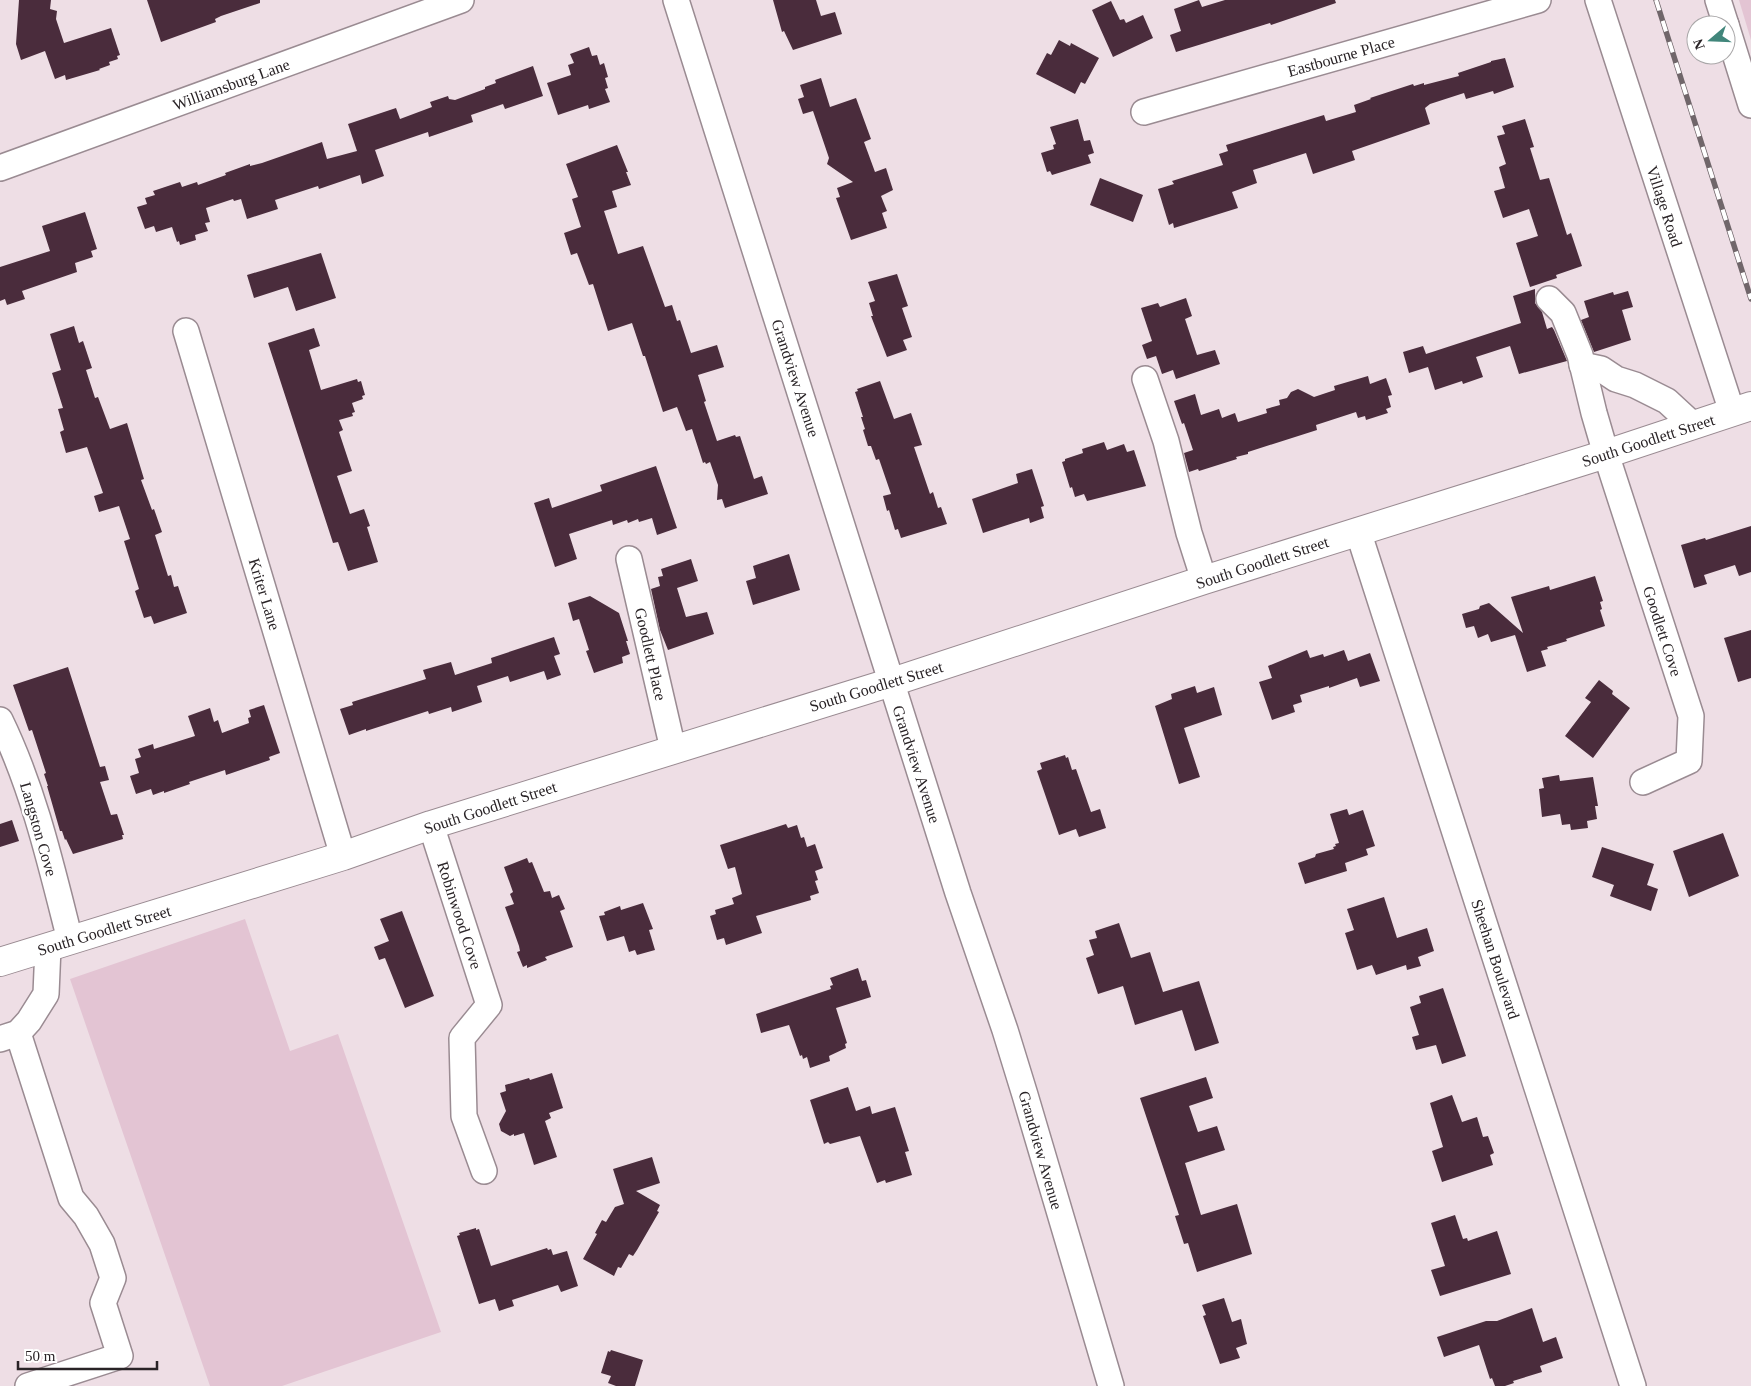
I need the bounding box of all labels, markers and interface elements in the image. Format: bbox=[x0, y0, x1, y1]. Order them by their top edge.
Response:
north arrow bbox=[1686, 15, 1736, 65]
street label: Eastbourne Place bbox=[1286, 33, 1397, 80]
text: N bbox=[1690, 37, 1708, 51]
street label: Williamsburg Lane bbox=[170, 55, 292, 114]
street label: Village Road bbox=[1643, 164, 1686, 249]
street label: Grandview Avenue bbox=[768, 317, 823, 439]
street label: South Goodlett Street bbox=[1580, 411, 1717, 470]
street label: South Goodlett Street bbox=[1194, 533, 1331, 592]
street label: Kriter Lane bbox=[246, 556, 283, 632]
street label: Goodlett Cove bbox=[1640, 584, 1685, 678]
street label: Goodlett Place bbox=[632, 606, 669, 702]
street label: South Goodlett Street bbox=[807, 658, 945, 715]
street label: Grandview Avenue bbox=[889, 703, 944, 825]
street label: South Goodlett Street bbox=[422, 778, 559, 837]
street label: Langston Cove bbox=[16, 780, 60, 879]
street label: Robinwood Cove bbox=[434, 859, 485, 971]
street label: Sheehan Boulevard bbox=[1468, 897, 1523, 1021]
street label: South Goodlett Street bbox=[35, 902, 173, 959]
street label: Grandview Avenue bbox=[1015, 1089, 1066, 1211]
scale bar bbox=[18, 1338, 156, 1370]
text: 50 m bbox=[25, 1348, 56, 1364]

